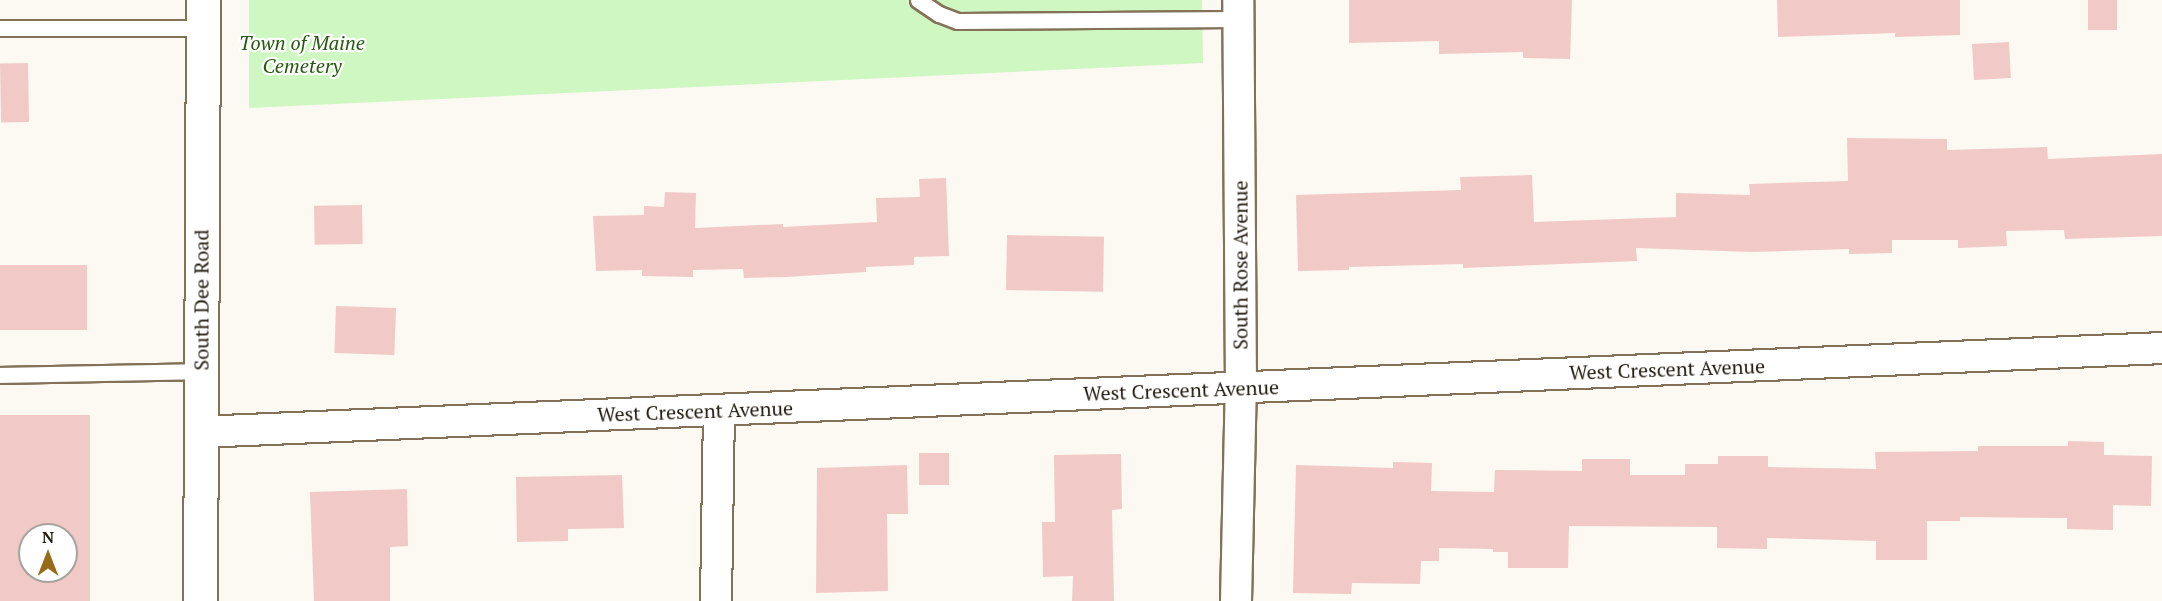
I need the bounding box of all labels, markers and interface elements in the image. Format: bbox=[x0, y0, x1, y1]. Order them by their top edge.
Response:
park label: Town of Maine Cemetery bbox=[239, 30, 365, 77]
street label: South Rose Avenue bbox=[1228, 180, 1252, 350]
street label: South Dee Road bbox=[189, 229, 213, 371]
street label: West Crescent Avenue bbox=[1568, 354, 1766, 384]
street label: West Crescent Avenue bbox=[1082, 375, 1280, 405]
street label: West Crescent Avenue bbox=[596, 396, 794, 426]
north arrow bbox=[18, 523, 78, 583]
text: N bbox=[42, 526, 54, 548]

